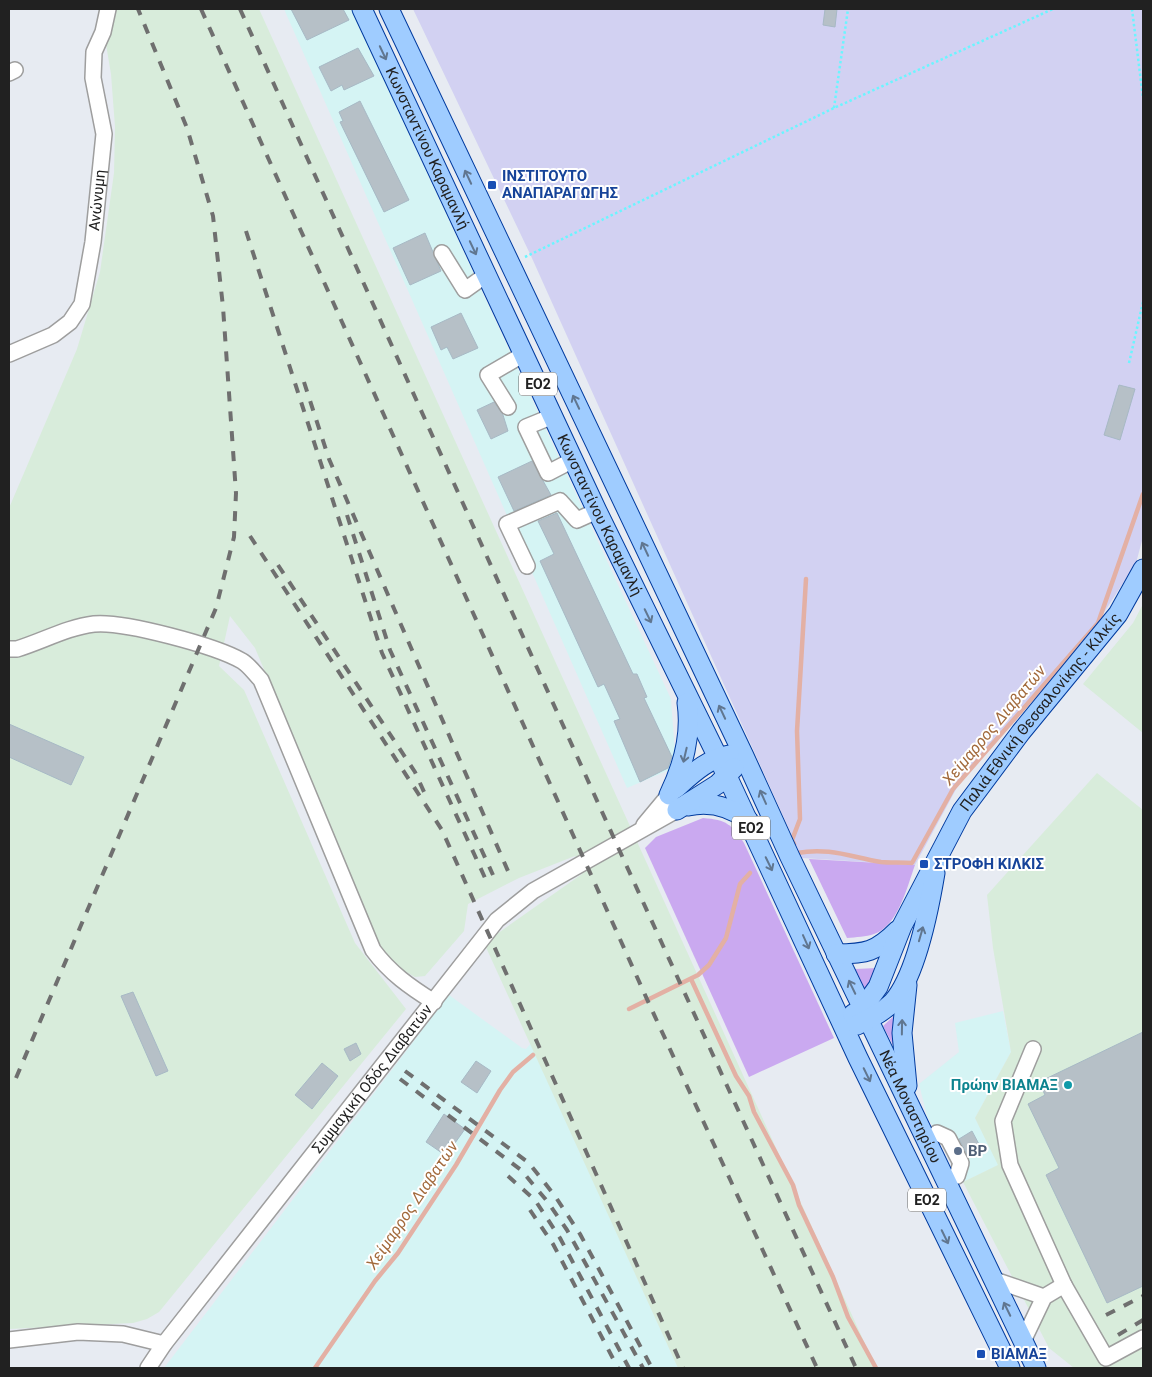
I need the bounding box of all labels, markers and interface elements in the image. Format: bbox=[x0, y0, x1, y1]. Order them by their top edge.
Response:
one-way arrow bbox=[378, 45, 388, 60]
street label: Κωνσταντίνου Καραμανλή bbox=[382, 64, 473, 233]
place label: ΙΝΣΤΙΤΟΥΤΟ ΑΝΑΠΑΡΑΓΩΓΗΣ bbox=[502, 167, 618, 202]
street label: Ανώνυμη bbox=[85, 169, 109, 232]
one-way arrow bbox=[463, 169, 473, 184]
marker: ΙΝΣΤΙΤΟΥΤΟ ΑΝΑΠΑΡΑΓΩΓΗΣ bbox=[486, 179, 498, 191]
one-way arrow bbox=[469, 240, 479, 255]
road number: ΕΟ2 bbox=[519, 372, 557, 396]
one-way arrow bbox=[570, 395, 580, 410]
street label: Κωνσταντίνου Καραμανλή bbox=[553, 431, 646, 599]
one-way arrow bbox=[640, 542, 649, 557]
one-way arrow bbox=[644, 608, 653, 623]
street label: Παλιά Εθνική Θεσσαλονίκης - Κιλκίς bbox=[956, 609, 1124, 815]
water label: Χείμαρρος Διαβατών bbox=[938, 661, 1050, 789]
one-way arrow bbox=[717, 705, 727, 720]
one-way arrow bbox=[680, 747, 689, 763]
one-way arrow bbox=[757, 790, 767, 805]
road number: ΕΟ2 bbox=[732, 816, 770, 840]
place label: ΣΤΡΟΦΗ ΚΙΛΚΙΣ bbox=[934, 855, 1044, 873]
one-way arrow bbox=[765, 856, 774, 871]
marker: ΣΤΡΟΦΗ ΚΙΛΚΙΣ bbox=[918, 858, 930, 870]
one-way arrow bbox=[917, 926, 926, 942]
one-way arrow bbox=[801, 934, 811, 949]
one-way arrow bbox=[847, 980, 856, 995]
street label: Συμμαχική Οδός Διαβατών bbox=[308, 1001, 436, 1157]
one-way arrow bbox=[897, 1019, 907, 1035]
street label: Νέα Μοναστηρίου bbox=[875, 1047, 945, 1166]
one-way arrow bbox=[863, 1067, 872, 1082]
place label: Πρώην ΒΙΑΜΑΞ bbox=[951, 1076, 1058, 1094]
marker: Πρώην ΒΙΑΜΑΞ bbox=[1062, 1079, 1074, 1091]
water label: Χείμαρρος Διαβατών bbox=[362, 1137, 462, 1273]
place label: BP bbox=[968, 1142, 988, 1160]
marker: BP bbox=[952, 1145, 964, 1157]
road number: ΕΟ2 bbox=[908, 1188, 946, 1212]
one-way arrow bbox=[941, 1229, 951, 1244]
one-way arrow bbox=[1002, 1302, 1011, 1317]
place label: ΒΙΑΜΑΞ bbox=[991, 1345, 1047, 1363]
marker: ΒΙΑΜΑΞ bbox=[975, 1348, 987, 1360]

